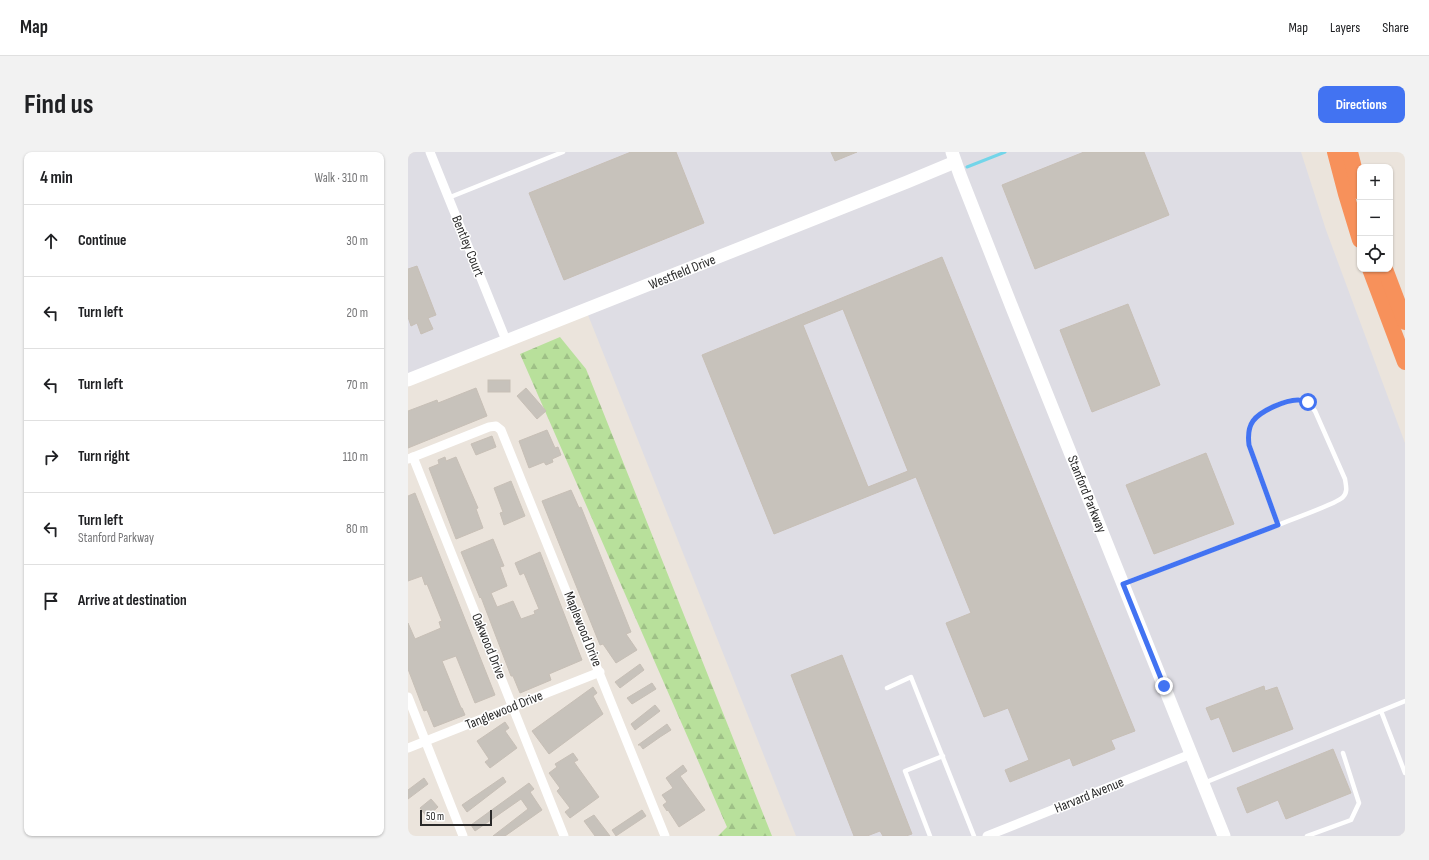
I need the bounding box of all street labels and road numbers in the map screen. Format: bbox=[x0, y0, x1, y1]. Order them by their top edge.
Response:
street label: Bentley Court bbox=[448, 213, 488, 279]
street label: Westfield Drive bbox=[646, 251, 718, 293]
street label: Stanford Parkway bbox=[1064, 453, 1110, 536]
street label: Maplewood Drive bbox=[560, 589, 606, 669]
street label: Oakwood Drive bbox=[468, 611, 510, 681]
street label: Tanglewood Drive bbox=[463, 687, 545, 733]
street label: Harvard Avenue bbox=[1052, 773, 1126, 817]

